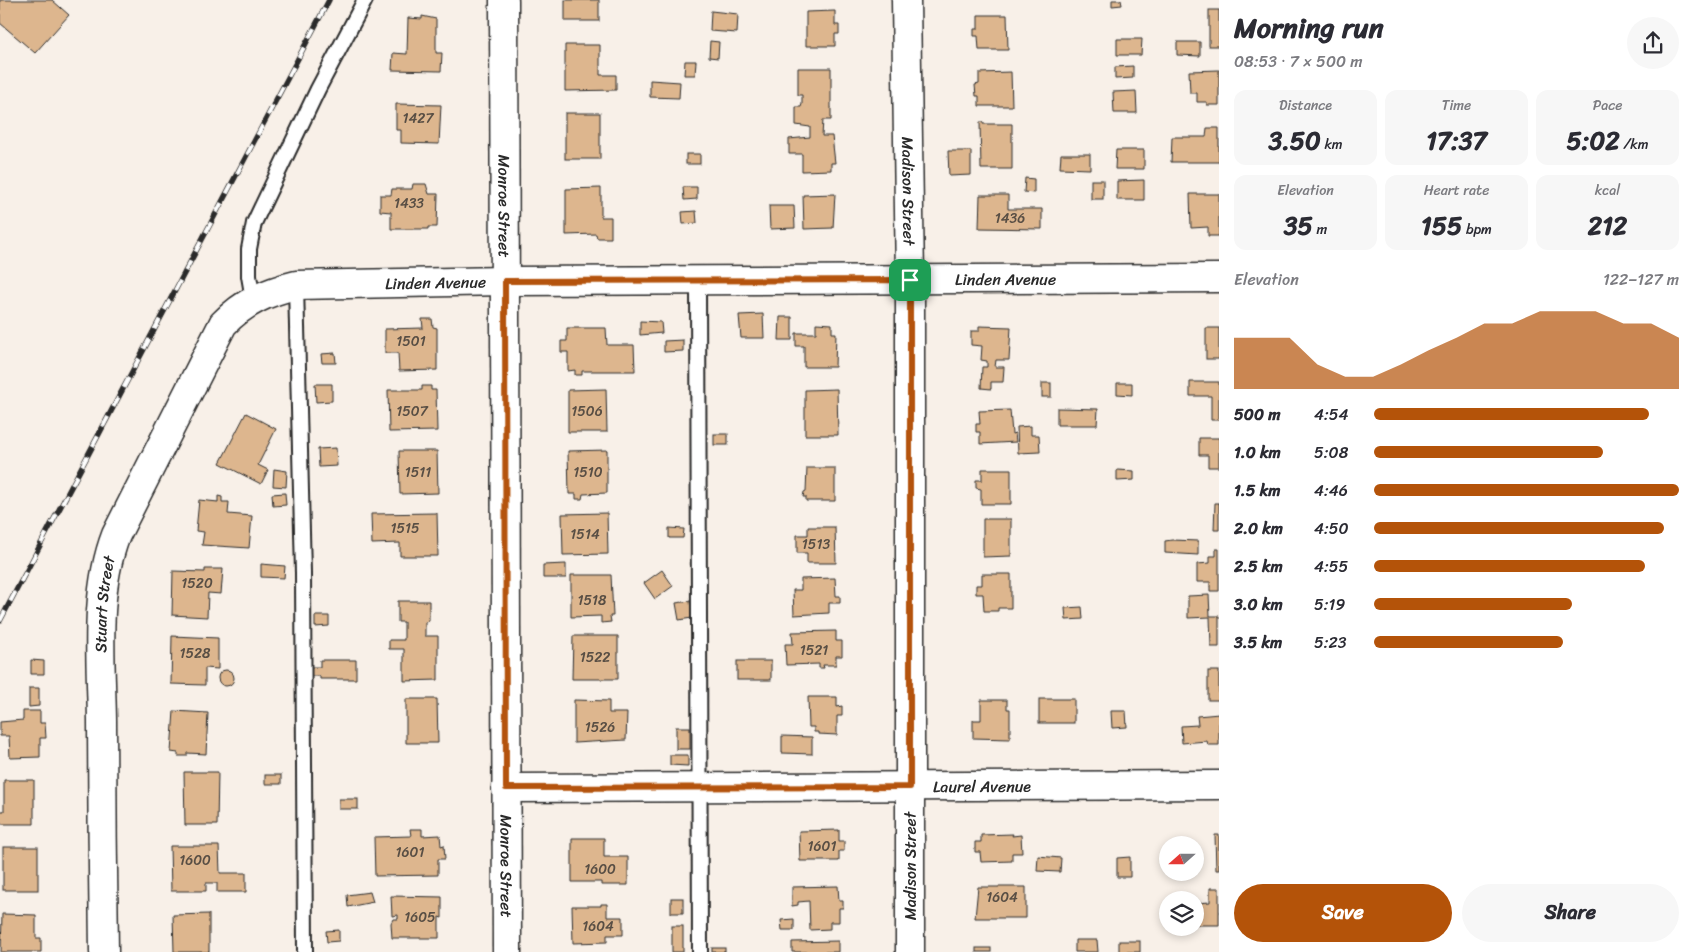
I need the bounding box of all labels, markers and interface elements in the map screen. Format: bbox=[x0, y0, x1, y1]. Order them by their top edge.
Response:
text: Morning run bbox=[1234, 3, 1384, 52]
button: share bbox=[1627, 17, 1679, 69]
text: 08:53 · 7 × 500 m bbox=[1234, 47, 1363, 76]
text: Distance bbox=[1279, 93, 1332, 118]
text: Time bbox=[1442, 93, 1471, 118]
text: Pace bbox=[1593, 93, 1622, 118]
house number: 1427 bbox=[403, 106, 434, 131]
text: 3.50 bbox=[1268, 118, 1321, 163]
text: 17:37 bbox=[1426, 118, 1487, 163]
text: 5:02 bbox=[1567, 118, 1620, 163]
text: km bbox=[1321, 132, 1343, 157]
text: /km bbox=[1620, 132, 1648, 157]
street label: Madison Street bbox=[893, 136, 924, 246]
street label: Monroe Street bbox=[489, 154, 519, 258]
text: Elevation bbox=[1277, 178, 1334, 203]
text: Heart rate bbox=[1424, 178, 1489, 203]
text: kcal bbox=[1595, 178, 1620, 203]
house number: 1433 bbox=[394, 191, 424, 216]
text: 35 bbox=[1284, 203, 1313, 248]
text: 155 bbox=[1421, 203, 1462, 248]
text: 212 bbox=[1588, 203, 1627, 248]
house number: 1436 bbox=[995, 206, 1025, 231]
text: m bbox=[1313, 217, 1327, 242]
text: bpm bbox=[1462, 217, 1492, 242]
pin bbox=[889, 259, 931, 301]
street label: Linden Avenue bbox=[955, 265, 1056, 294]
text: Elevation bbox=[1234, 265, 1299, 294]
text: 122–127 m bbox=[1603, 265, 1679, 294]
icon: arrive bbox=[896, 266, 924, 294]
street label: Linden Avenue bbox=[385, 267, 486, 298]
house number: 1501 bbox=[396, 329, 426, 354]
house number: 1507 bbox=[396, 399, 429, 424]
house number: 1506 bbox=[571, 399, 603, 424]
text: 500 m bbox=[1234, 400, 1280, 429]
text: 4:54 bbox=[1314, 400, 1349, 429]
text: 1.0 km bbox=[1234, 438, 1281, 467]
text: 5:08 bbox=[1314, 438, 1348, 467]
house number: 1511 bbox=[405, 460, 431, 485]
house number: 1510 bbox=[573, 460, 603, 485]
text: 1.5 km bbox=[1234, 476, 1280, 505]
text: 4:46 bbox=[1314, 476, 1348, 505]
text: 2.0 km bbox=[1234, 514, 1283, 543]
text: 4:50 bbox=[1314, 514, 1349, 543]
house number: 1515 bbox=[390, 516, 420, 541]
house number: 1514 bbox=[570, 522, 600, 547]
house number: 1513 bbox=[802, 532, 830, 557]
street label: Stuart Street bbox=[86, 552, 124, 653]
text: 2.5 km bbox=[1234, 552, 1283, 581]
text: 4:55 bbox=[1314, 552, 1348, 581]
house number: 1520 bbox=[181, 571, 213, 596]
house number: 1518 bbox=[577, 588, 607, 613]
text: 3.0 km bbox=[1234, 590, 1283, 619]
text: 5:19 bbox=[1314, 590, 1345, 619]
text: 3.5 km bbox=[1234, 628, 1282, 657]
text: 5:23 bbox=[1314, 628, 1347, 657]
house number: 1521 bbox=[800, 638, 828, 663]
house number: 1528 bbox=[179, 641, 211, 666]
house number: 1522 bbox=[580, 645, 610, 670]
house number: 1526 bbox=[585, 715, 615, 740]
street label: Laurel Avenue bbox=[933, 772, 1031, 801]
street label: Madison Street bbox=[896, 811, 925, 920]
street label: Monroe Street bbox=[492, 814, 521, 918]
house number: 1601 bbox=[808, 834, 836, 859]
north arrow bbox=[1159, 836, 1204, 881]
map controls bbox=[1159, 836, 1204, 936]
house number: 1601 bbox=[396, 840, 424, 865]
house number: 1600 bbox=[179, 848, 211, 873]
house number: 1600 bbox=[584, 857, 616, 882]
button: Save bbox=[1234, 884, 1452, 942]
button: Share bbox=[1462, 884, 1679, 942]
house number: 1604 bbox=[986, 885, 1018, 910]
button: layers bbox=[1159, 891, 1204, 936]
house number: 1605 bbox=[404, 905, 436, 930]
house number: 1604 bbox=[582, 914, 614, 939]

